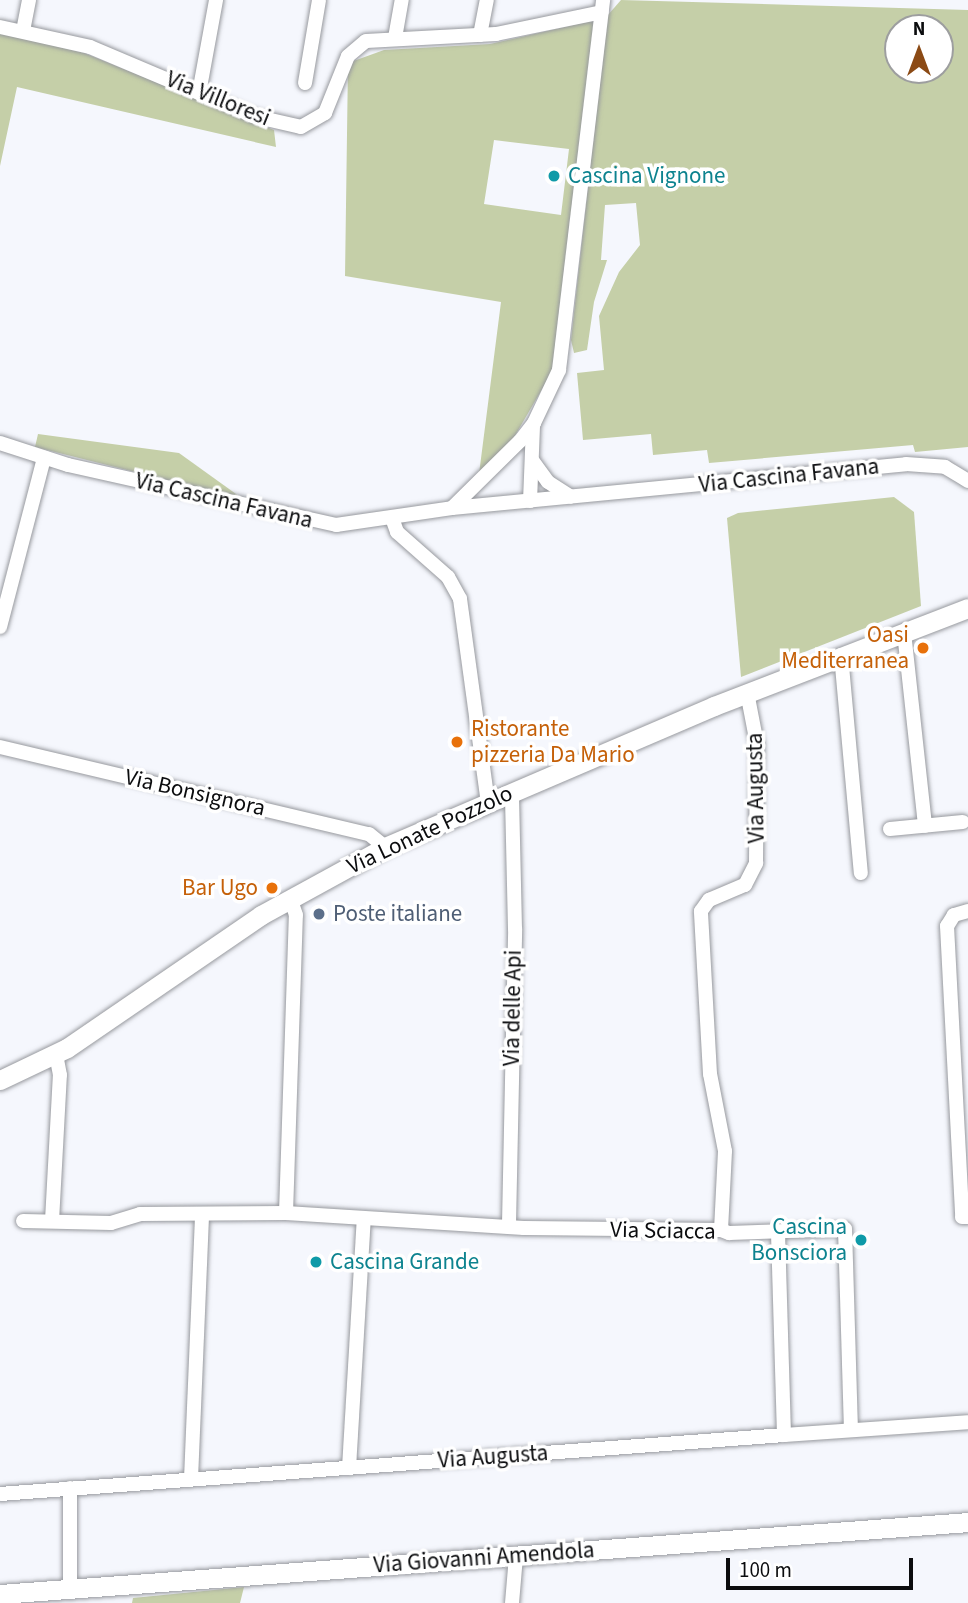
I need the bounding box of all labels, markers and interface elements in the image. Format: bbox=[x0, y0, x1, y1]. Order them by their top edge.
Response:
north arrow bbox=[884, 14, 954, 84]
text: N bbox=[913, 16, 925, 43]
street label: Via Villoresi bbox=[162, 66, 274, 132]
place label: Cascina Vignone bbox=[568, 162, 725, 190]
marker: Cascina Vignone bbox=[546, 168, 562, 184]
street label: Via Cascina Favana bbox=[697, 453, 881, 499]
street label: Via Cascina Favana bbox=[133, 467, 315, 535]
place label: Oasi Mediterranea bbox=[781, 621, 909, 675]
marker: Oasi Mediterranea bbox=[915, 640, 931, 656]
place label: Ristorante pizzeria Da Mario bbox=[471, 715, 635, 769]
street label: Via Augusta bbox=[741, 732, 771, 844]
marker: Ristorante pizzeria Da Mario bbox=[449, 734, 465, 750]
street label: Via Bonsignora bbox=[122, 763, 268, 823]
street label: Via Lonate Pozzolo bbox=[343, 780, 517, 880]
place label: Bar Ugo bbox=[182, 874, 258, 902]
marker: Bar Ugo bbox=[264, 880, 280, 896]
place label: Poste italiane bbox=[333, 900, 462, 928]
marker: Poste italiane bbox=[311, 906, 327, 922]
street label: Via delle Api bbox=[498, 950, 528, 1066]
place label: Cascina Bonsciora bbox=[751, 1213, 847, 1267]
street label: Via Sciacca bbox=[610, 1216, 716, 1246]
marker: Cascina Bonsciora bbox=[853, 1232, 869, 1248]
place label: Cascina Grande bbox=[330, 1248, 479, 1276]
marker: Cascina Grande bbox=[308, 1254, 324, 1270]
street label: Via Augusta bbox=[437, 1439, 549, 1475]
street label: Via Giovanni Amendola bbox=[373, 1537, 595, 1579]
scale bar bbox=[730, 1544, 917, 1588]
text: 100 m bbox=[739, 1555, 792, 1585]

